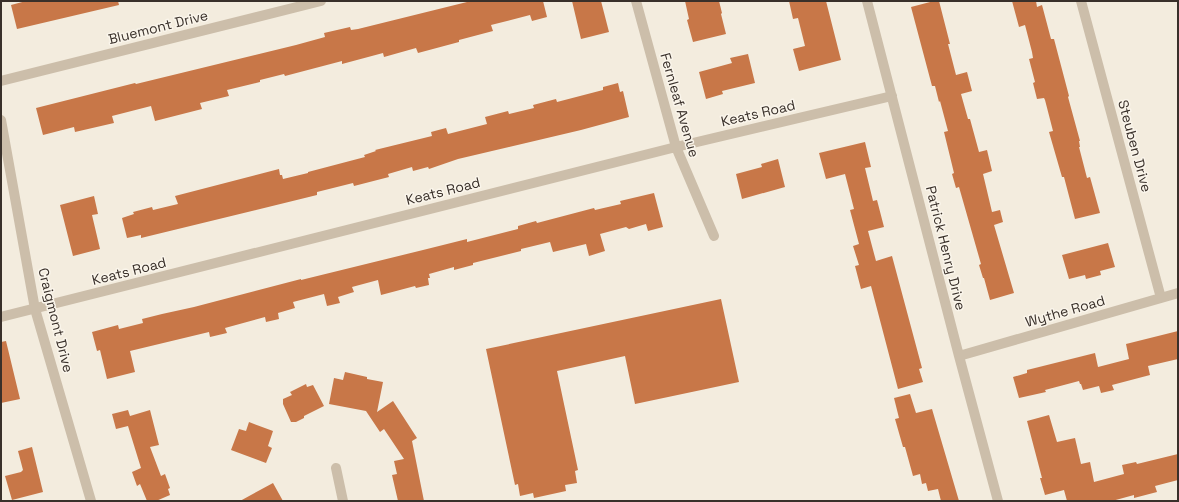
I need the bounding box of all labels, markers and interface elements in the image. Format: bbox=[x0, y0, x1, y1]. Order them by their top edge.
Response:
street label: Bluemont Drive bbox=[106, 6, 210, 48]
street label: Fernleaf Avenue bbox=[656, 51, 704, 159]
street label: Keats Road bbox=[719, 96, 797, 130]
street label: Steuben Drive bbox=[1114, 98, 1156, 194]
street label: Keats Road bbox=[404, 173, 482, 209]
street label: Patrick Henry Drive bbox=[922, 184, 970, 312]
street label: Keats Road bbox=[90, 253, 168, 289]
street label: Craigmont Drive bbox=[34, 266, 78, 374]
street label: Wythe Road bbox=[1023, 291, 1107, 331]

